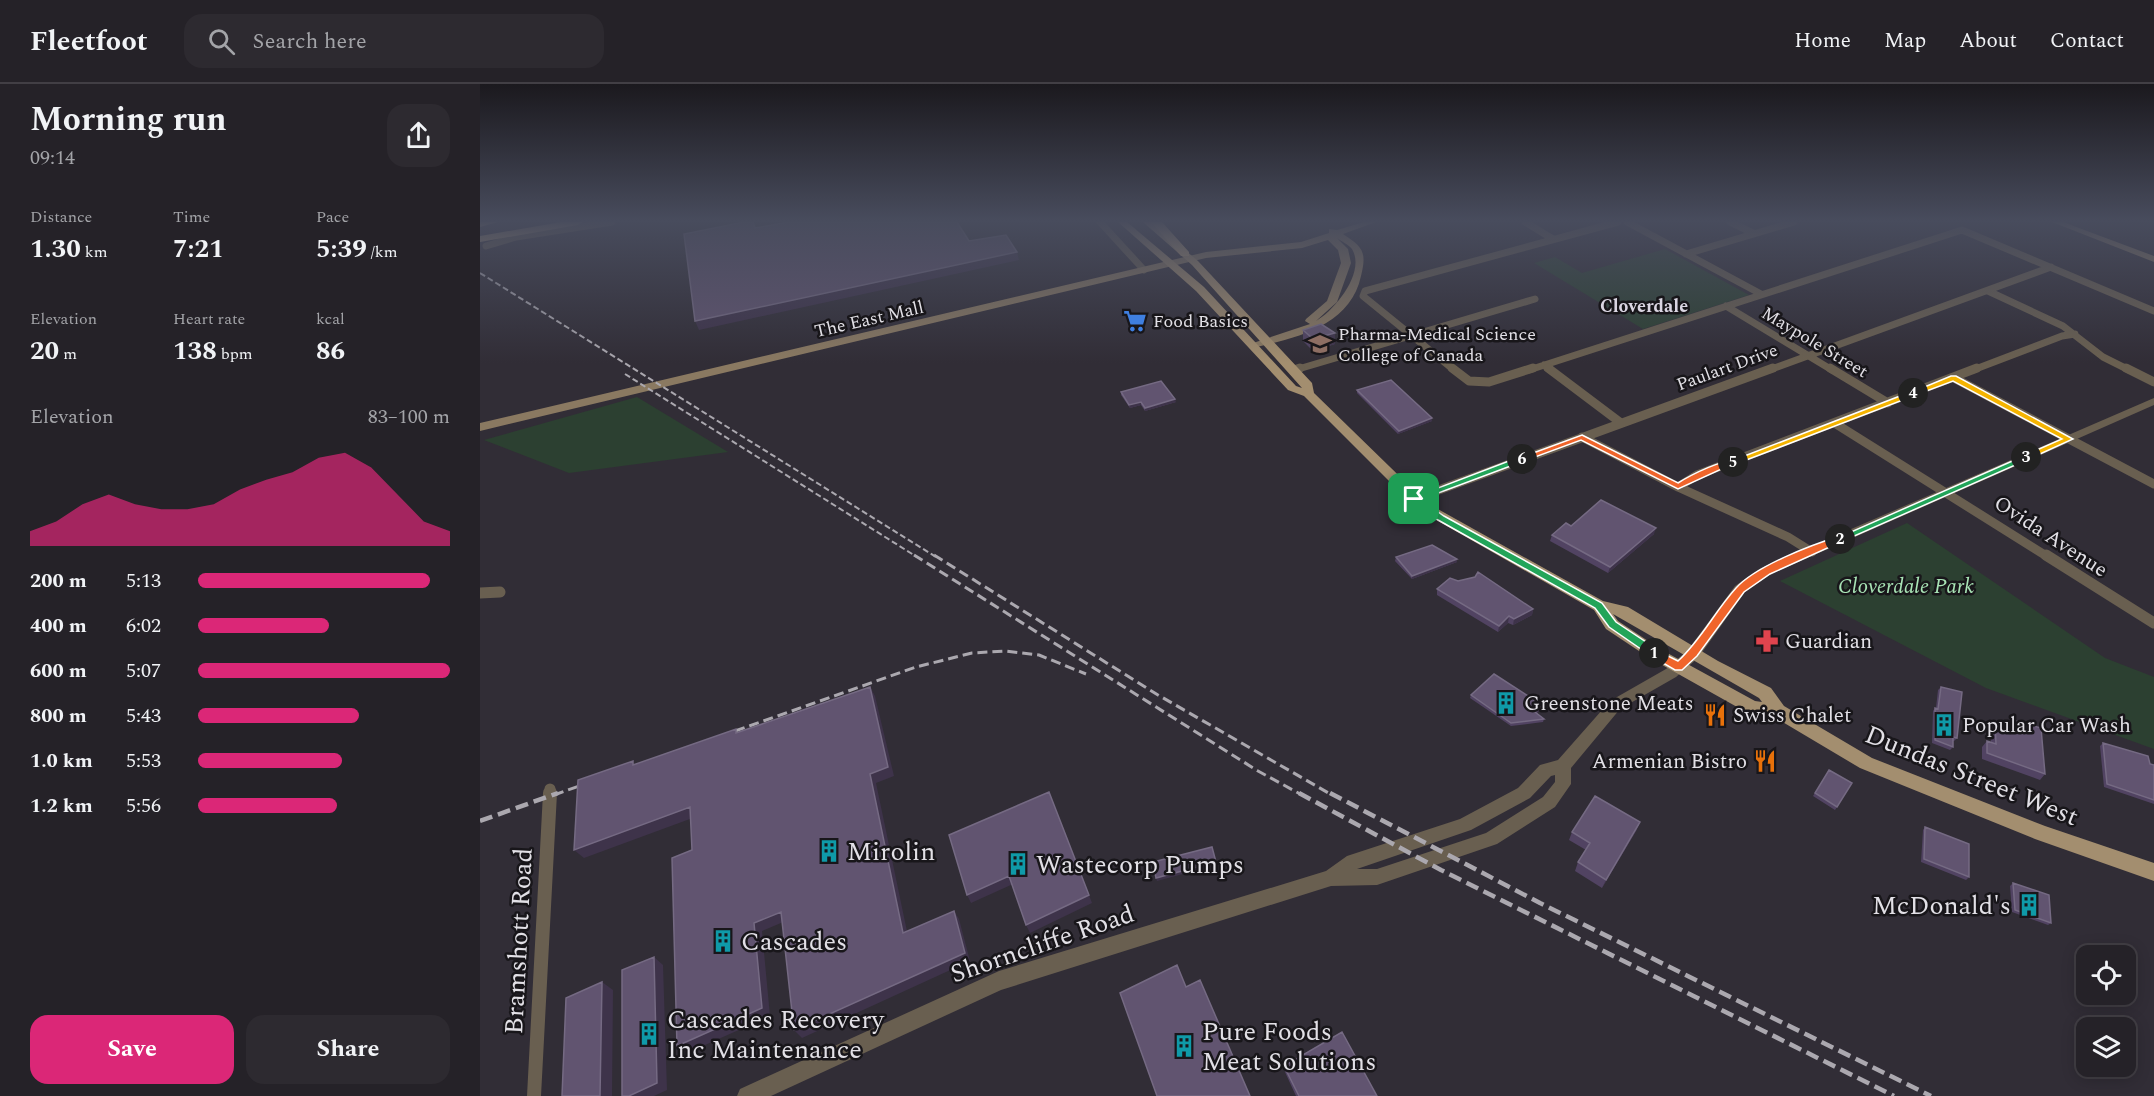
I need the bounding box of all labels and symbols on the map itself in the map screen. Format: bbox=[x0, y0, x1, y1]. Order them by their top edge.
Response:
district label: Cloverdale bbox=[1600, 293, 1688, 320]
street label: The East Mall bbox=[812, 294, 926, 345]
street label: Maypole Street bbox=[1756, 300, 1873, 385]
supermarket icon: Food Basics bbox=[1122, 308, 1148, 334]
place label: Food Basics bbox=[1153, 308, 1248, 335]
place label: Pharma-Medical Science College of Canada bbox=[1338, 321, 1536, 369]
school or university icon: Pharma-Medical Science College of Canada bbox=[1307, 331, 1333, 357]
street label: Paulart Drive bbox=[1673, 337, 1782, 398]
pin: 4 bbox=[1898, 378, 1928, 408]
pin: 3 bbox=[2011, 442, 2041, 472]
pin: 6 bbox=[1507, 444, 1537, 474]
pin: 5 bbox=[1718, 447, 1748, 477]
pin bbox=[1388, 473, 1439, 524]
street label: Ovida Avenue bbox=[1987, 488, 2114, 586]
pin: 2 bbox=[1825, 524, 1855, 554]
park label: Cloverdale Park bbox=[1838, 571, 1974, 603]
place label: Guardian bbox=[1785, 626, 1872, 658]
pharmacy icon: Guardian bbox=[1754, 628, 1780, 654]
pin: 1 bbox=[1639, 638, 1669, 668]
place label: Greenstone Meats bbox=[1524, 688, 1693, 720]
building icon: Greenstone Meats bbox=[1493, 690, 1519, 716]
place label: Swiss Chalet bbox=[1733, 700, 1851, 732]
restaurant icon: Swiss Chalet bbox=[1702, 702, 1728, 728]
place label: Popular Car Wash bbox=[1962, 710, 2131, 742]
building icon: Popular Car Wash bbox=[1931, 712, 1957, 738]
street label: Dundas Street West bbox=[1859, 715, 2085, 837]
place label: Armenian Bistro bbox=[1592, 746, 1747, 778]
restaurant icon: Armenian Bistro bbox=[1752, 748, 1778, 774]
place label: Mirolin bbox=[847, 832, 935, 872]
building icon: Mirolin bbox=[816, 838, 842, 864]
place label: Wastecorp Pumps bbox=[1036, 845, 1244, 885]
street label: Bramshott Road bbox=[494, 847, 544, 1035]
building icon: Wastecorp Pumps bbox=[1005, 851, 1031, 877]
place label: McDonald's bbox=[1872, 886, 2011, 926]
building icon: McDonald's bbox=[2016, 892, 2042, 918]
street label: Shorncliffe Road bbox=[945, 894, 1140, 994]
place label: Cascades bbox=[741, 922, 847, 962]
building icon: Cascades bbox=[710, 928, 736, 954]
place label: Cascades Recovery Inc Maintenance bbox=[667, 1000, 885, 1070]
place label: Pure Foods Meat Solutions bbox=[1202, 1012, 1376, 1082]
building icon: Cascades Recovery Inc Maintenance bbox=[636, 1021, 662, 1047]
building icon: Pure Foods Meat Solutions bbox=[1171, 1033, 1197, 1059]

